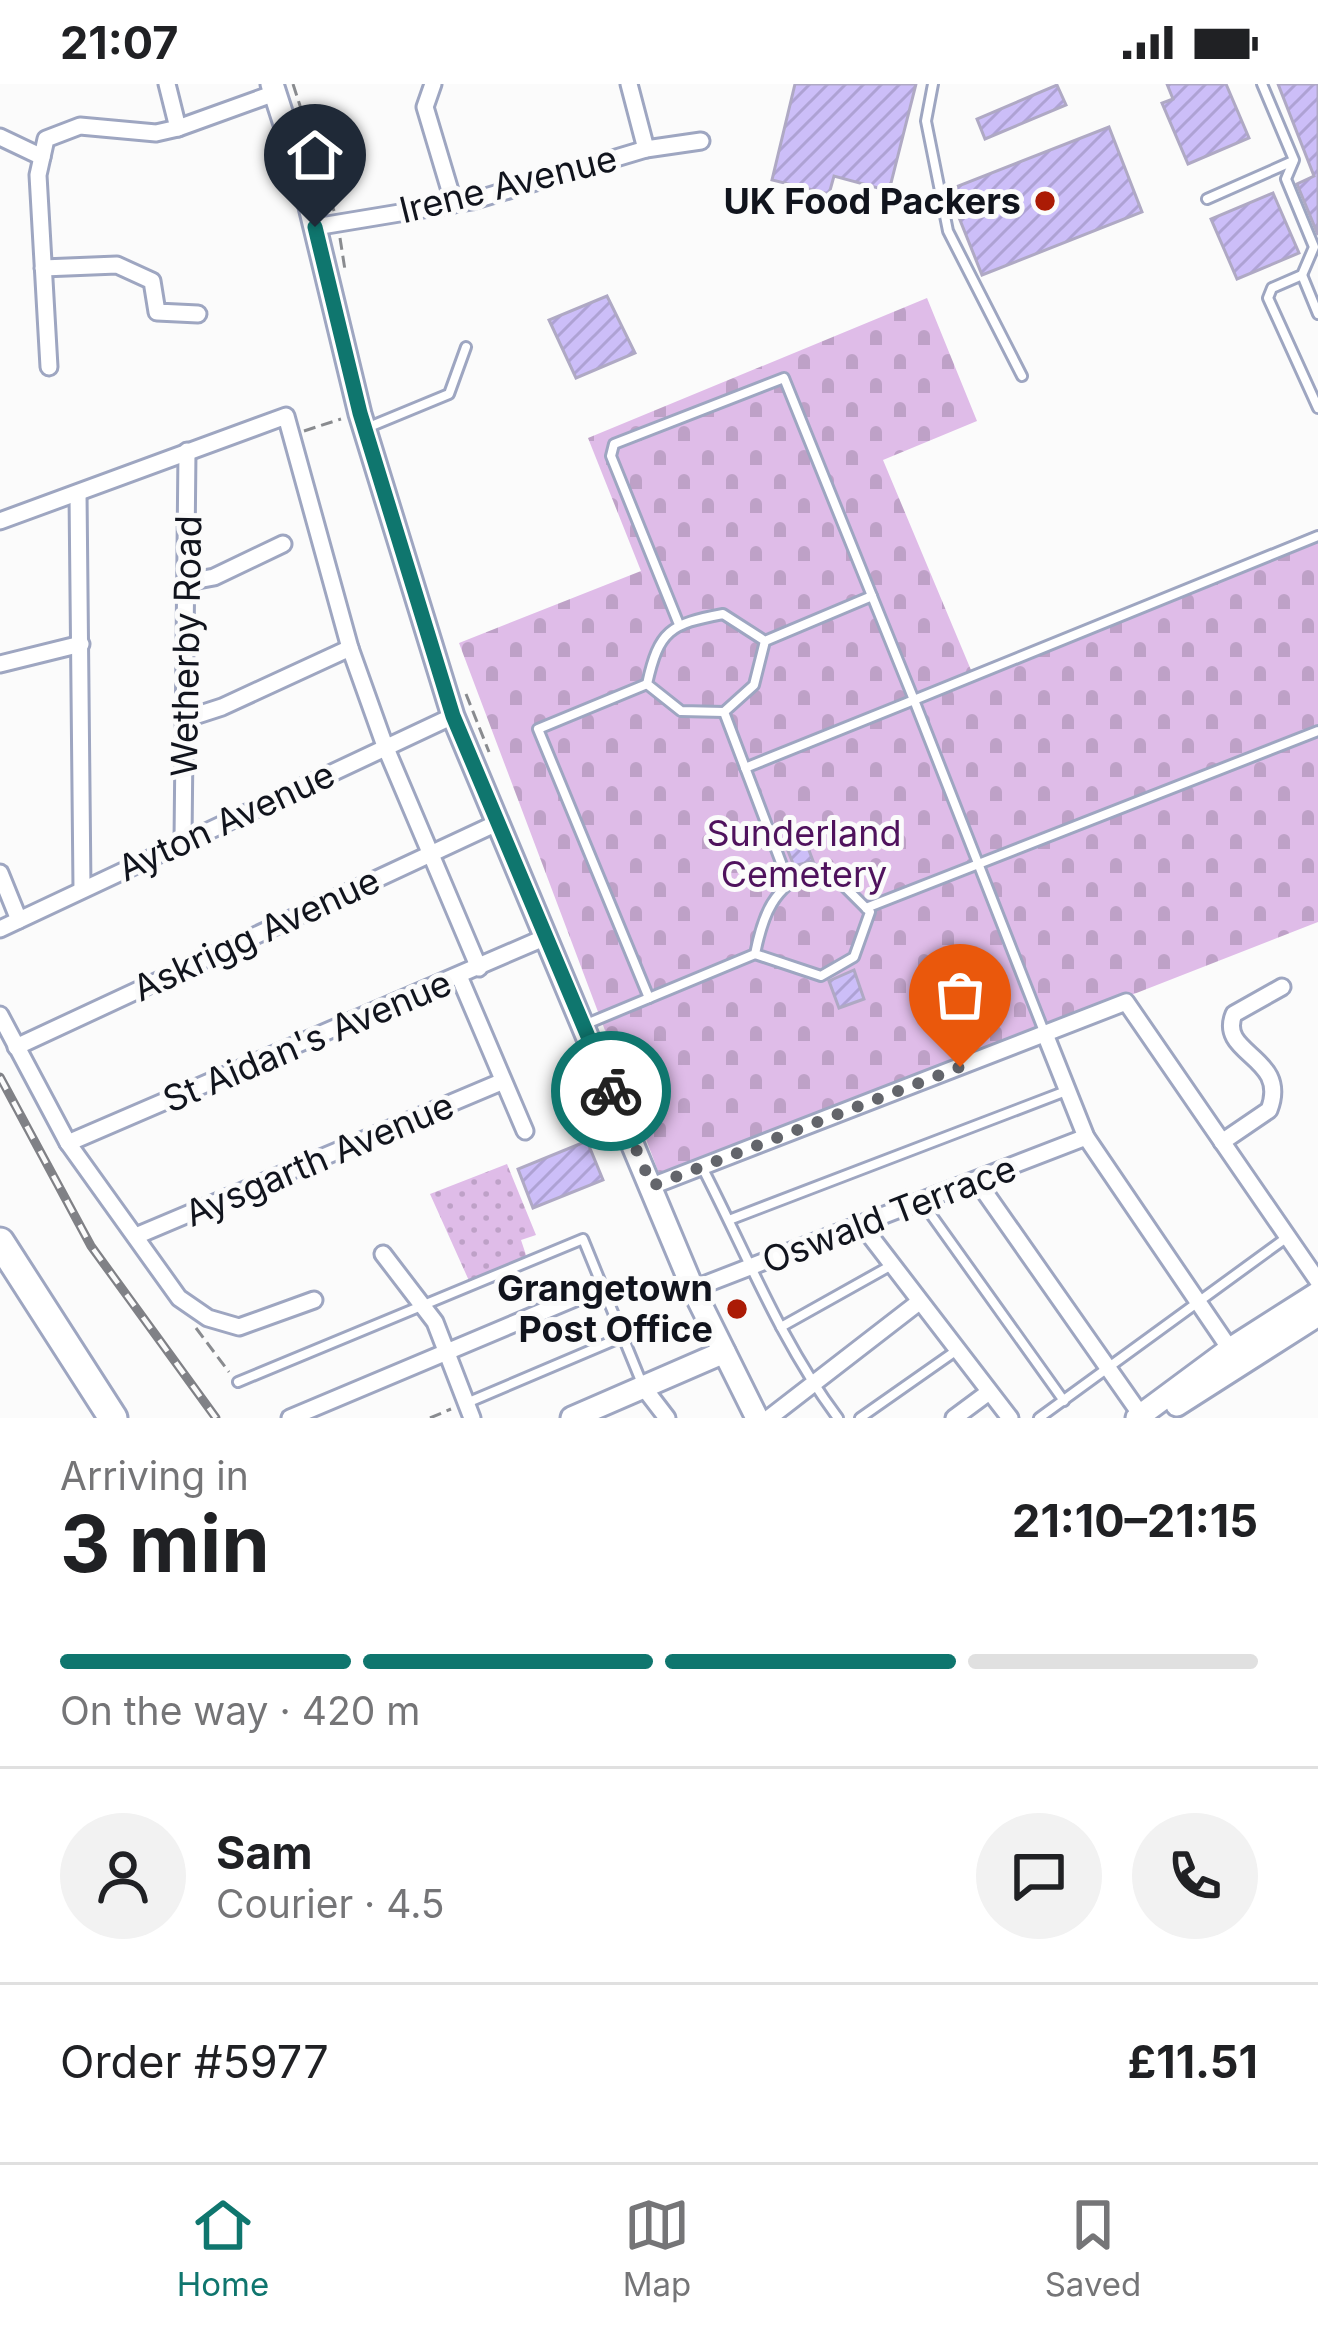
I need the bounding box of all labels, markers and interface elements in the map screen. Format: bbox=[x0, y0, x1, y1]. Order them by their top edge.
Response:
text: 21:07 bbox=[60, 15, 178, 70]
pin bbox=[264, 104, 366, 227]
icon: home bbox=[282, 122, 348, 188]
street label: Irene Avenue bbox=[395, 136, 621, 232]
place label: UK Food Packers bbox=[723, 179, 1021, 223]
marker: UK Food Packers bbox=[1032, 188, 1058, 214]
street label: Wetherby Road bbox=[162, 515, 210, 777]
street label: Ayton Avenue bbox=[111, 752, 341, 890]
park label: Sunderland Cemetery bbox=[706, 811, 902, 896]
street label: Askrigg Avenue bbox=[126, 858, 386, 1010]
pin bbox=[909, 944, 1011, 1067]
street label: St Aidan's Avenue bbox=[156, 960, 458, 1122]
icon: bag bbox=[927, 962, 993, 1028]
courier bbox=[551, 1031, 671, 1151]
icon: bike bbox=[578, 1058, 644, 1124]
street label: Aysgarth Avenue bbox=[178, 1083, 460, 1235]
street label: Oswald Terrace bbox=[756, 1145, 1022, 1283]
place label: Grangetown Post Office bbox=[497, 1266, 713, 1351]
marker: Grangetown Post Office bbox=[724, 1296, 750, 1322]
text: Arriving in bbox=[60, 1452, 249, 1499]
text: 21:10–21:15 bbox=[1012, 1493, 1258, 1548]
text: 3 min bbox=[60, 1496, 270, 1591]
text: On the way · 420 m bbox=[60, 1687, 420, 1734]
button: person bbox=[60, 1813, 186, 1939]
button: chat bbox=[976, 1813, 1102, 1939]
button: phone bbox=[1132, 1813, 1258, 1939]
text: Sam bbox=[216, 1825, 313, 1880]
text: Courier · 4.5 bbox=[216, 1880, 445, 1927]
text: Order #5977 bbox=[60, 2034, 329, 2089]
text: £11.51 bbox=[1128, 2034, 1258, 2089]
tab: Home bbox=[177, 2192, 269, 2304]
tab: Map bbox=[623, 2192, 691, 2304]
tab: Saved bbox=[1045, 2192, 1141, 2304]

